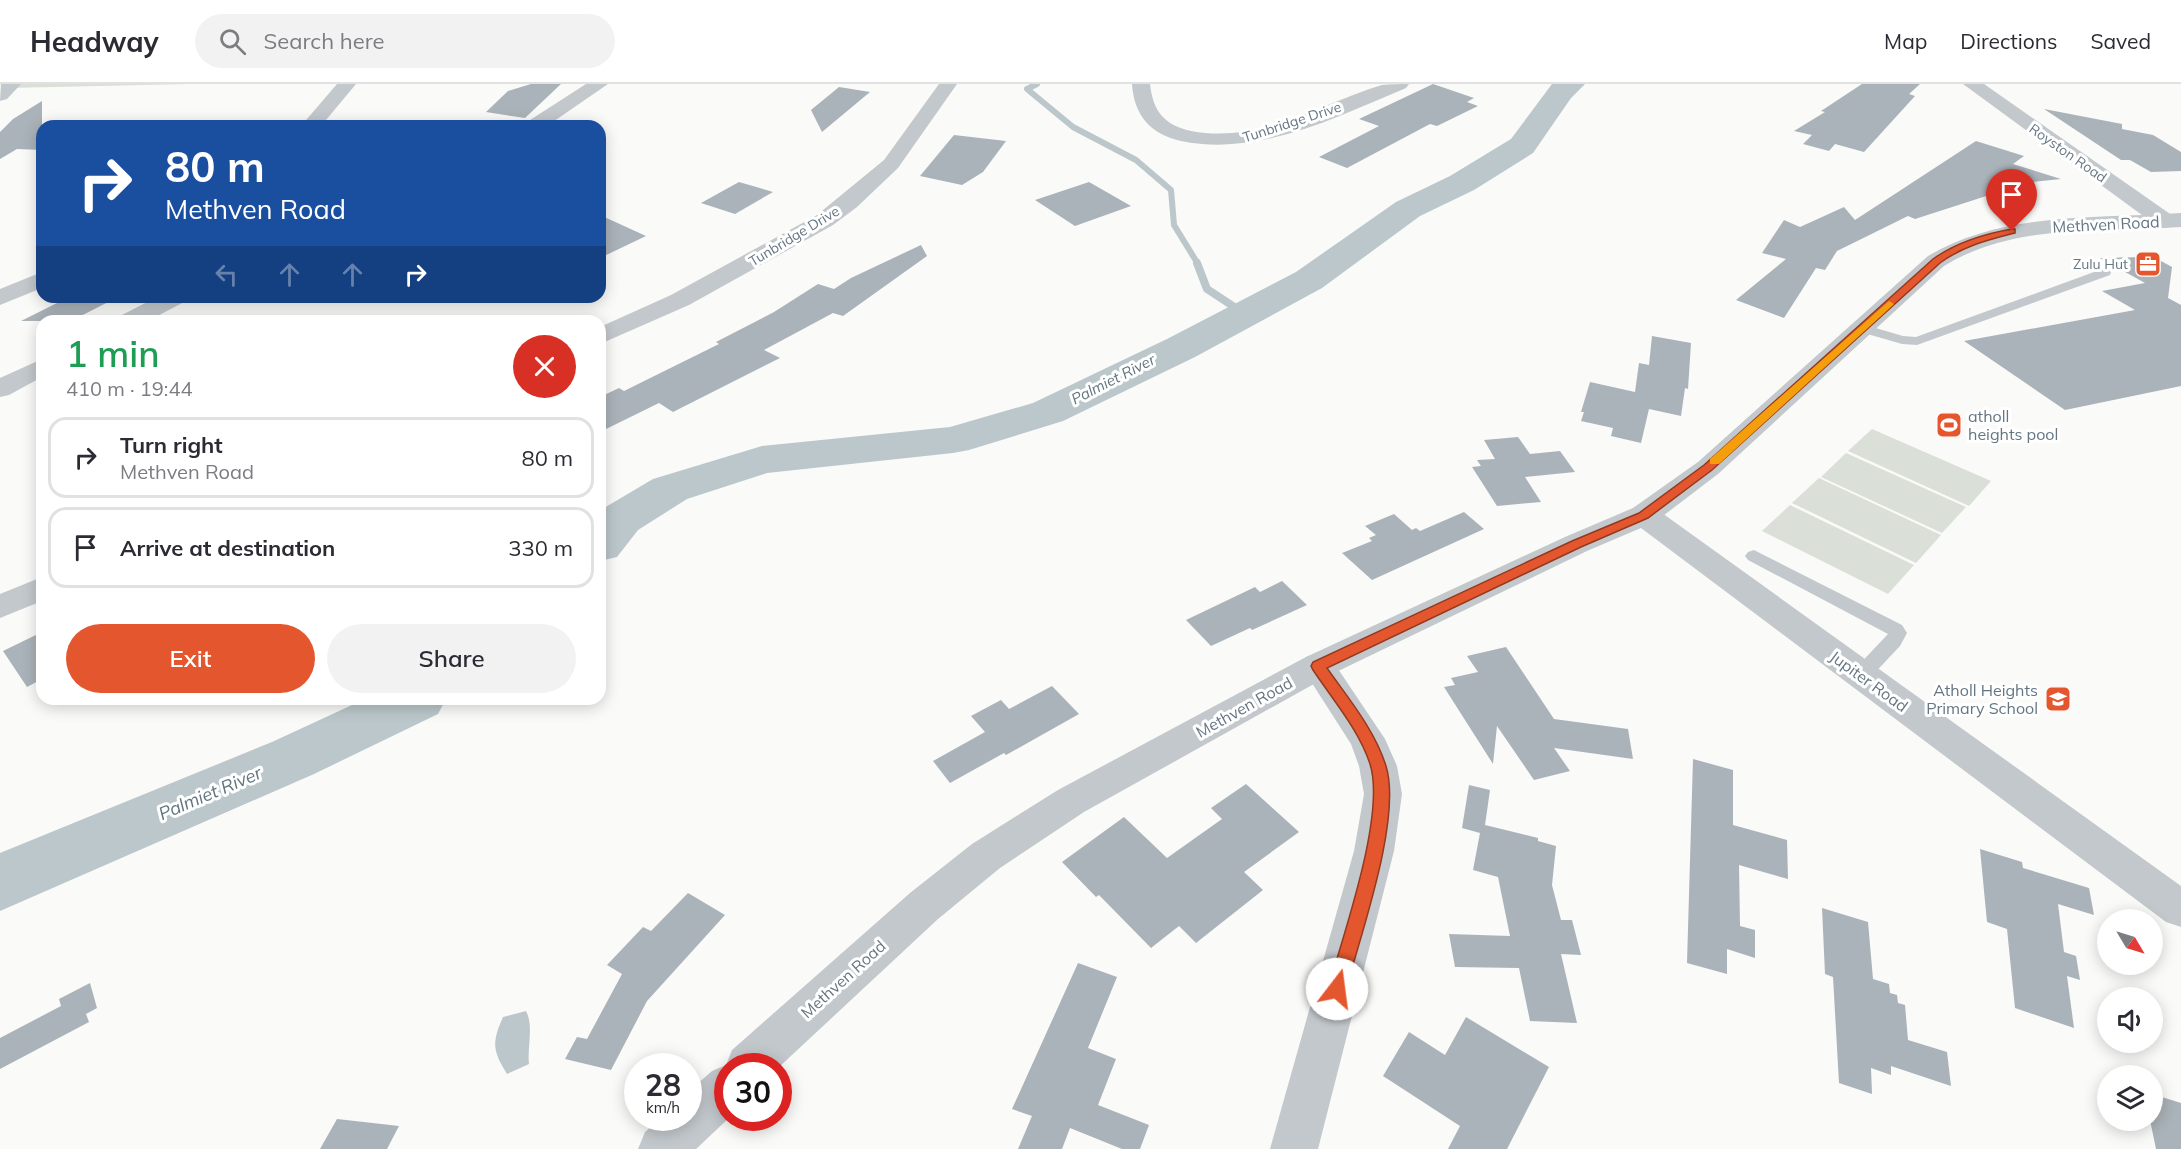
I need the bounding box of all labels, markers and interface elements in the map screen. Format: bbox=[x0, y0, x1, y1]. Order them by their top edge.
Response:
search box bbox=[195, 14, 615, 68]
text: Headway bbox=[30, 24, 159, 59]
icon: search bbox=[216, 25, 249, 58]
text: Search here bbox=[264, 27, 385, 55]
text: Map bbox=[1884, 28, 1927, 54]
text: Directions bbox=[1960, 28, 2057, 54]
text: Saved bbox=[2090, 28, 2151, 54]
street label: Tunbridge Drive bbox=[1240, 98, 1344, 146]
street label: Royston Road bbox=[2026, 120, 2110, 186]
text: 80 m bbox=[165, 140, 265, 193]
icon: right bbox=[66, 144, 144, 222]
pin bbox=[1986, 169, 2037, 231]
icon: arrive bbox=[1995, 178, 2028, 211]
text: Methven Road bbox=[165, 192, 346, 226]
street label: Tunbridge Drive bbox=[745, 202, 843, 270]
street label: Methven Road bbox=[2052, 211, 2160, 237]
office icon: Zulu Hut bbox=[2133, 249, 2163, 279]
place label: Zulu Hut bbox=[2073, 255, 2128, 273]
icon: left bbox=[210, 258, 243, 291]
icon: ahead bbox=[273, 258, 306, 291]
icon: ahead bbox=[336, 258, 369, 291]
icon: right bbox=[399, 258, 432, 291]
text: 1 min bbox=[66, 331, 160, 376]
button: close bbox=[513, 335, 576, 398]
water label: Palmiet River bbox=[1068, 350, 1159, 408]
text: 410 m · 19:44 bbox=[66, 376, 192, 401]
place label: atholl heights pool bbox=[1968, 406, 2058, 444]
sports icon: atholl heights pool bbox=[1934, 410, 1964, 440]
text: Turn right bbox=[120, 431, 223, 459]
icon: right bbox=[69, 441, 102, 474]
text: 80 m bbox=[522, 444, 573, 472]
text: Methven Road bbox=[120, 459, 254, 484]
icon: arrive bbox=[69, 531, 102, 564]
text: Arrive at destination bbox=[120, 534, 335, 562]
text: 330 m bbox=[508, 534, 573, 562]
button: Exit bbox=[66, 624, 315, 693]
button: Share bbox=[327, 624, 576, 693]
street label: Jupiter Road bbox=[1826, 646, 1912, 716]
street label: Methven Road bbox=[1192, 672, 1296, 742]
place label: Atholl Heights Primary School bbox=[1926, 680, 2038, 718]
school or university icon: Atholl Heights Primary School bbox=[2043, 684, 2073, 714]
water label: Palmiet River bbox=[155, 760, 266, 825]
north arrow bbox=[2097, 909, 2163, 975]
map controls bbox=[2097, 909, 2163, 1131]
street label: Methven Road bbox=[796, 936, 890, 1022]
position arrow bbox=[1305, 957, 1369, 1021]
button: sound bbox=[2097, 987, 2163, 1053]
speed limit sign: 30 bbox=[714, 1053, 792, 1131]
button: layers bbox=[2097, 1065, 2163, 1131]
text: 28 bbox=[645, 1066, 681, 1104]
text: km/h bbox=[646, 1098, 680, 1117]

